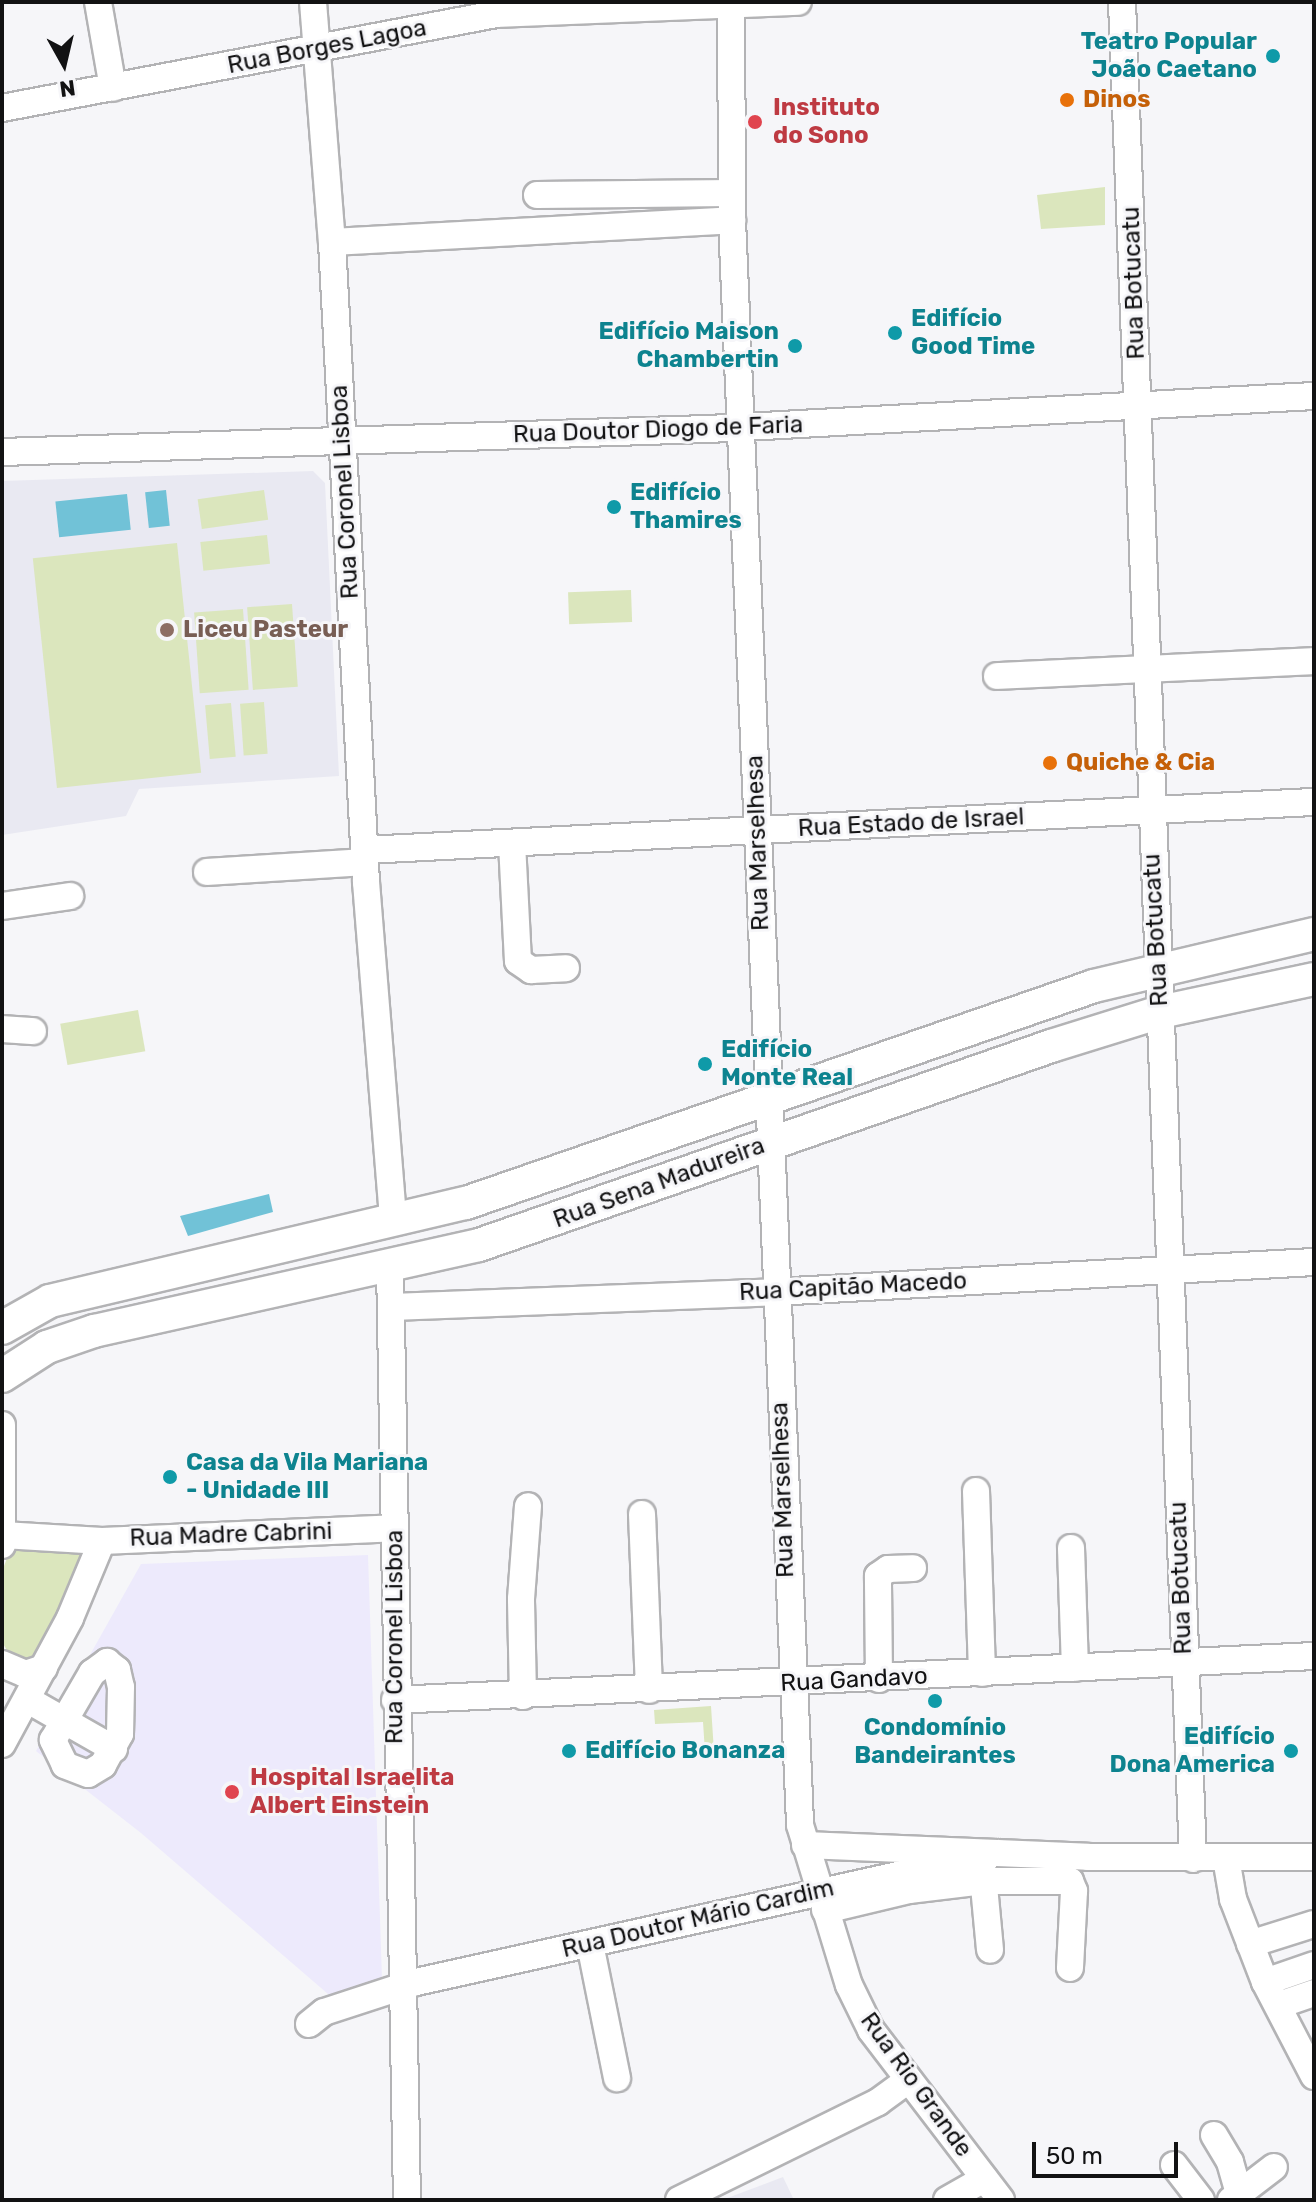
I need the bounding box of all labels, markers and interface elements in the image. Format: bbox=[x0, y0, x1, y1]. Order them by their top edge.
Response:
street label: Rua Borges Lagoa bbox=[225, 14, 429, 80]
north arrow bbox=[24, 24, 104, 104]
place label: Teatro Popular João Caetano bbox=[1081, 28, 1257, 84]
marker: Teatro Popular João Caetano bbox=[1264, 47, 1282, 65]
text: N bbox=[58, 74, 77, 103]
place label: Dinos bbox=[1083, 86, 1150, 114]
marker: Dinos bbox=[1058, 91, 1076, 109]
place label: Instituto do Sono bbox=[773, 94, 880, 150]
marker: Instituto do Sono bbox=[744, 111, 766, 133]
street label: Rua Botucatu bbox=[1117, 206, 1151, 360]
place label: Edifício Good Time bbox=[911, 305, 1036, 361]
place label: Edifício Maison Chambertin bbox=[598, 318, 779, 374]
marker: Edifício Good Time bbox=[886, 324, 904, 342]
marker: Edifício Maison Chambertin bbox=[786, 337, 804, 355]
street label: Rua Coronel Lisboa bbox=[325, 384, 365, 600]
street label: Rua Doutor Diogo de Faria bbox=[512, 411, 804, 449]
place label: Edifício Thamires bbox=[630, 479, 742, 535]
marker: Edifício Thamires bbox=[605, 498, 623, 516]
place label: Liceu Pasteur bbox=[183, 616, 348, 644]
marker: Liceu Pasteur bbox=[158, 621, 176, 639]
place label: Quiche & Cia bbox=[1066, 749, 1215, 777]
marker: Quiche & Cia bbox=[1041, 754, 1059, 772]
street label: Rua Marselhesa bbox=[741, 755, 775, 931]
street label: Rua Estado de Israel bbox=[797, 803, 1025, 843]
street label: Rua Botucatu bbox=[1138, 853, 1174, 1007]
place label: Edifício Monte Real bbox=[721, 1036, 853, 1092]
marker: Edifício Monte Real bbox=[696, 1055, 714, 1073]
street label: Rua Sena Madureira bbox=[549, 1131, 769, 1235]
street label: Rua Capitão Macedo bbox=[738, 1267, 968, 1307]
street label: Rua Marselhesa bbox=[766, 1402, 800, 1578]
place label: Casa da Vila Mariana - Unidade III bbox=[186, 1449, 429, 1505]
marker: Casa da Vila Mariana - Unidade III bbox=[161, 1468, 179, 1486]
street label: Rua Botucatu bbox=[1164, 1501, 1198, 1655]
street label: Rua Madre Cabrini bbox=[129, 1517, 333, 1553]
street label: Rua Coronel Lisboa bbox=[381, 1530, 409, 1744]
street label: Rua Gandavo bbox=[780, 1662, 928, 1698]
marker: Condomínio Bandeirantes bbox=[926, 1692, 944, 1710]
place label: Condomínio Bandeirantes bbox=[854, 1714, 1016, 1770]
place label: Edifício Dona America bbox=[1109, 1723, 1275, 1779]
place label: Edifício Bonanza bbox=[585, 1737, 785, 1765]
marker: Edifício Bonanza bbox=[560, 1742, 578, 1760]
marker: Edifício Dona America bbox=[1282, 1742, 1300, 1760]
place label: Hospital Israelita Albert Einstein bbox=[250, 1764, 454, 1820]
marker: Hospital Israelita Albert Einstein bbox=[221, 1781, 243, 1803]
street label: Rua Doutor Mário Cardim bbox=[559, 1874, 837, 1964]
street label: Rua Rio Grande bbox=[854, 2007, 978, 2163]
scale bar bbox=[1036, 2126, 1182, 2176]
text: 50 m bbox=[1046, 2142, 1103, 2170]

